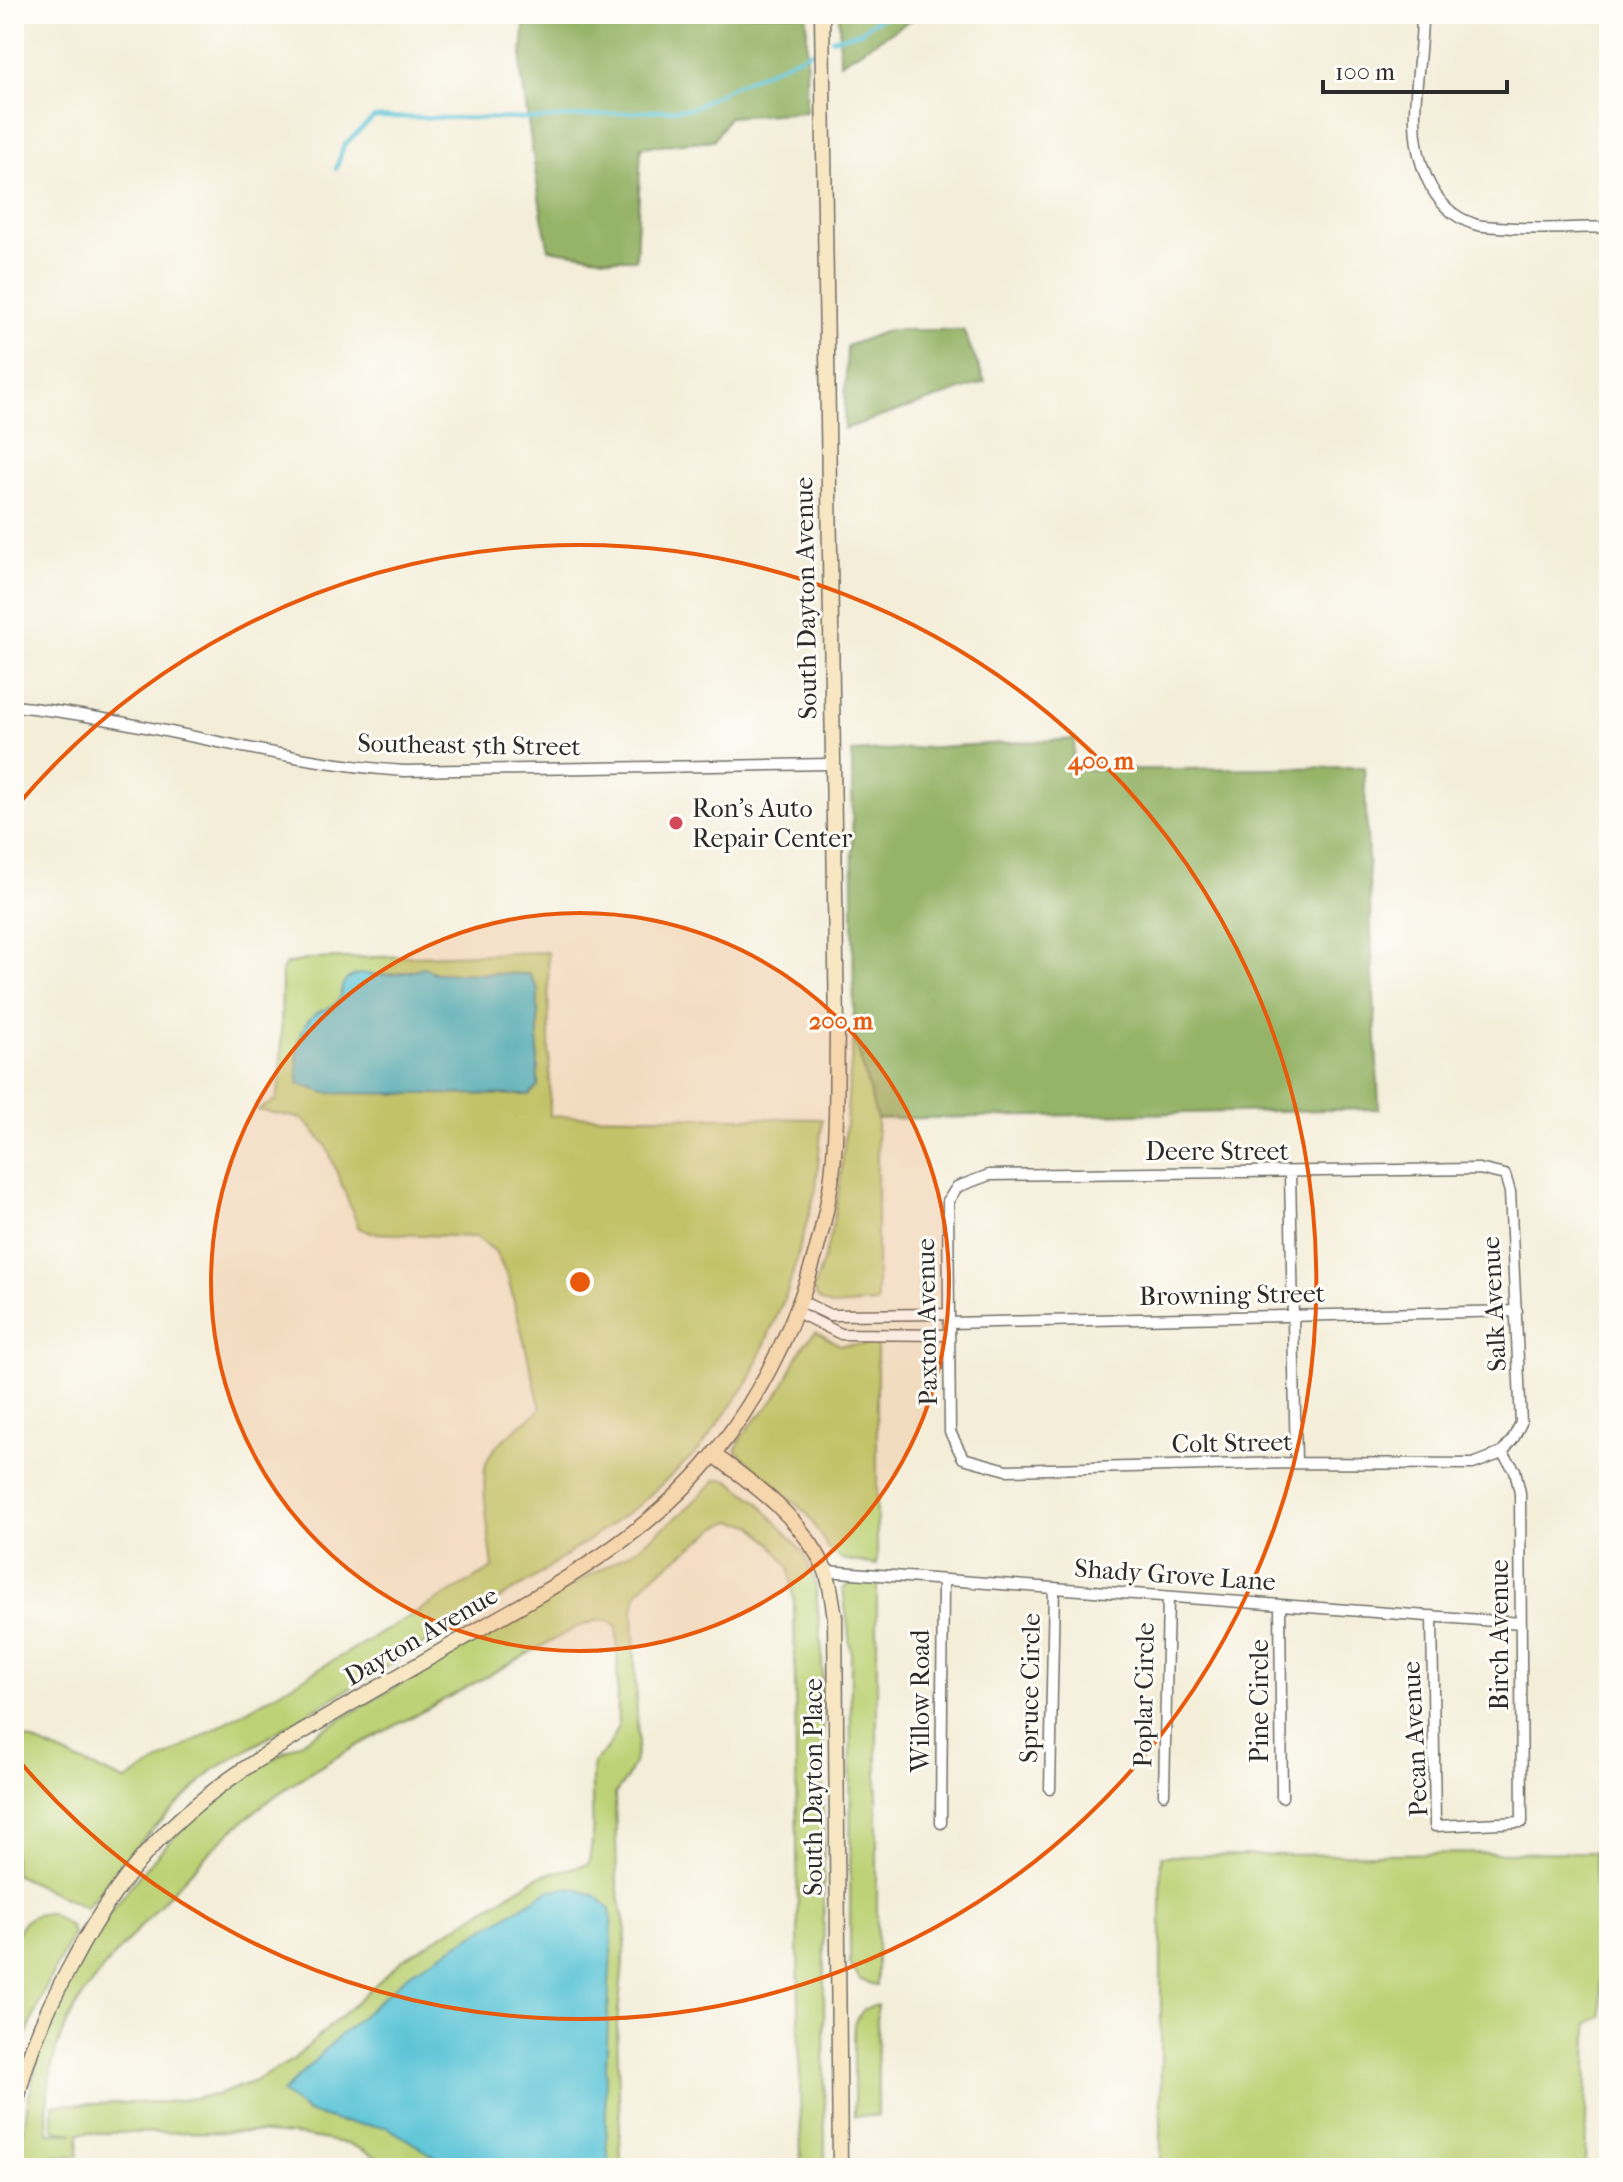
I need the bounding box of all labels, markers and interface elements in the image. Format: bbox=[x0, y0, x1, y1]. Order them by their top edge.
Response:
scale bar bbox=[1323, 44, 1507, 94]
text: 100 m bbox=[1335, 58, 1395, 86]
street label: South Dayton Avenue bbox=[788, 476, 824, 720]
street label: Southeast 5th Street bbox=[357, 728, 582, 762]
text: 400 m bbox=[1067, 747, 1135, 776]
place label: Ron's Auto Repair Center bbox=[692, 793, 852, 854]
marker: Ron's Auto Repair Center bbox=[667, 814, 685, 832]
text: 200 m bbox=[809, 1007, 874, 1035]
street label: Deere Street bbox=[1145, 1136, 1289, 1167]
street label: Salk Avenue bbox=[1475, 1235, 1513, 1372]
street label: Paxton Avenue bbox=[910, 1238, 944, 1406]
centre of rings bbox=[566, 1268, 594, 1296]
street label: Browning Street bbox=[1139, 1278, 1326, 1312]
street label: Colt Street bbox=[1171, 1426, 1293, 1460]
street label: Shady Grove Lane bbox=[1073, 1552, 1277, 1598]
street label: Birch Avenue bbox=[1484, 1559, 1515, 1711]
street label: Dayton Avenue bbox=[339, 1579, 503, 1692]
street label: Spruce Circle bbox=[1013, 1612, 1047, 1763]
street label: Poplar Circle bbox=[1127, 1622, 1161, 1768]
street label: Willow Road bbox=[905, 1629, 936, 1773]
street label: Pine Circle bbox=[1244, 1639, 1275, 1763]
street label: Pecan Avenue bbox=[1395, 1660, 1435, 1818]
street label: South Dayton Place bbox=[798, 1678, 829, 1896]

